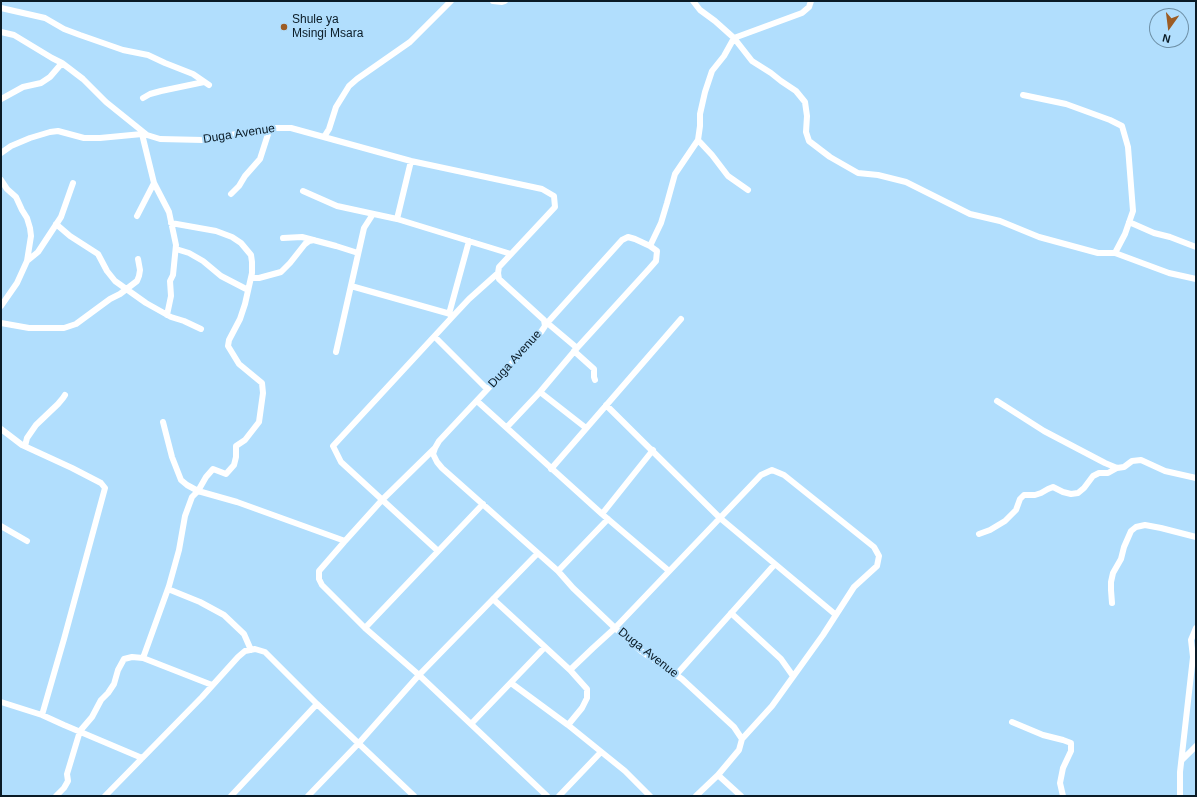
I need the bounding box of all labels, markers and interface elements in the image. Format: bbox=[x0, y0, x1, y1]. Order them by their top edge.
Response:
north arrow bbox=[1149, 8, 1189, 48]
place label: Shule ya Msingi Msara bbox=[292, 13, 363, 41]
marker: Shule ya Msingi Msara bbox=[279, 22, 289, 32]
text: N bbox=[1161, 32, 1172, 45]
street label: Duga Avenue bbox=[202, 121, 276, 147]
street label: Duga Avenue bbox=[485, 327, 545, 391]
street label: Duga Avenue bbox=[615, 625, 681, 681]

